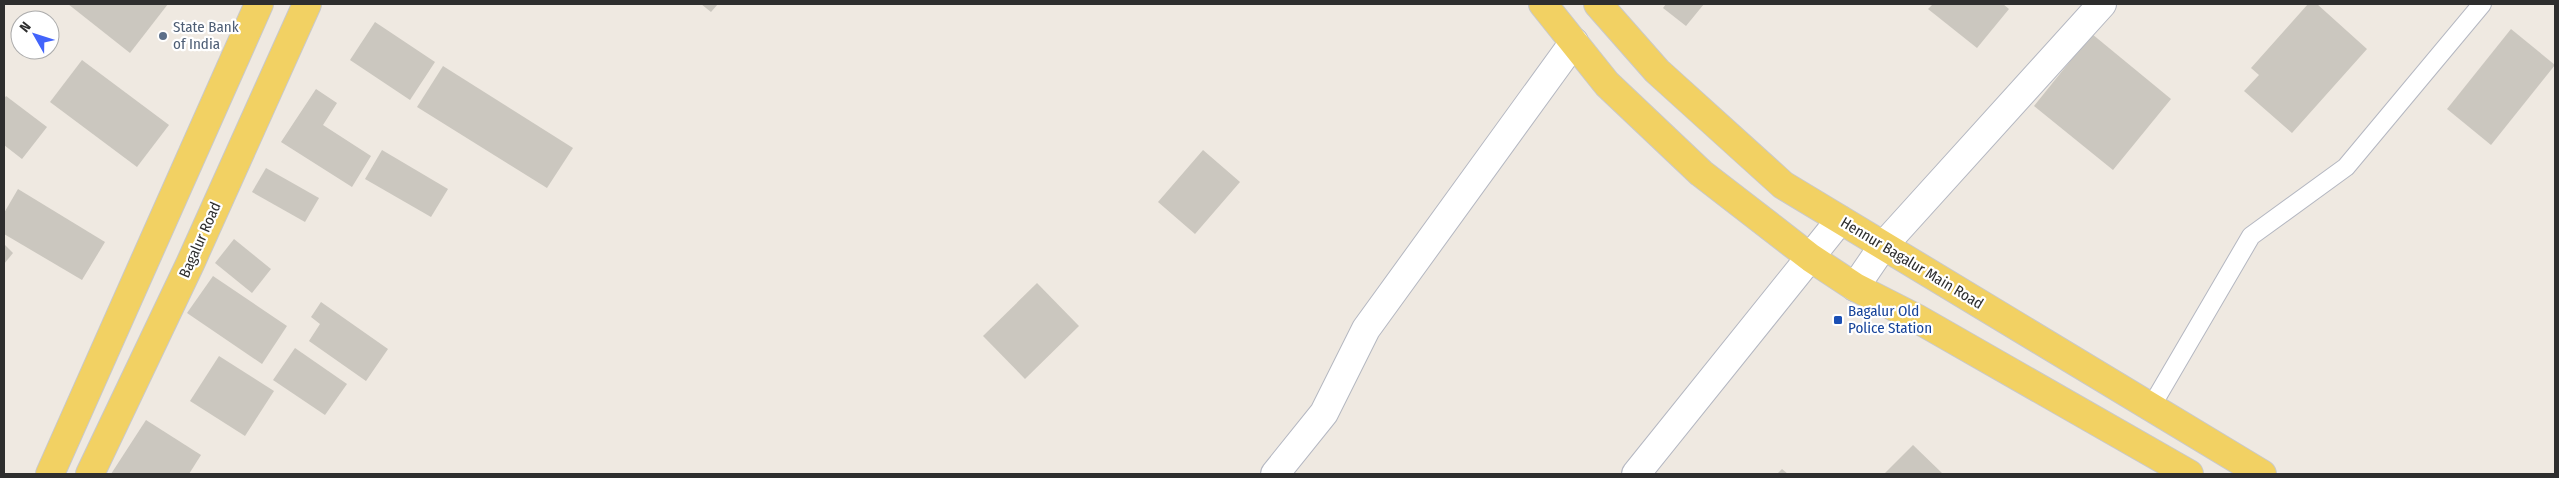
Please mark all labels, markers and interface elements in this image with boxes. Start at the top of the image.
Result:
north arrow [10,10,60,60]
place label: State Bank of India [173,18,239,53]
text: N [16,19,35,36]
marker: State Bank of India [157,30,169,42]
street label: Bagalur Road [175,199,225,281]
street label: Hennur Bagalur Main Road [1837,213,1987,313]
place label: Bagalur Old Police Station [1848,302,1932,337]
marker: Bagalur Old Police Station [1832,314,1844,326]

